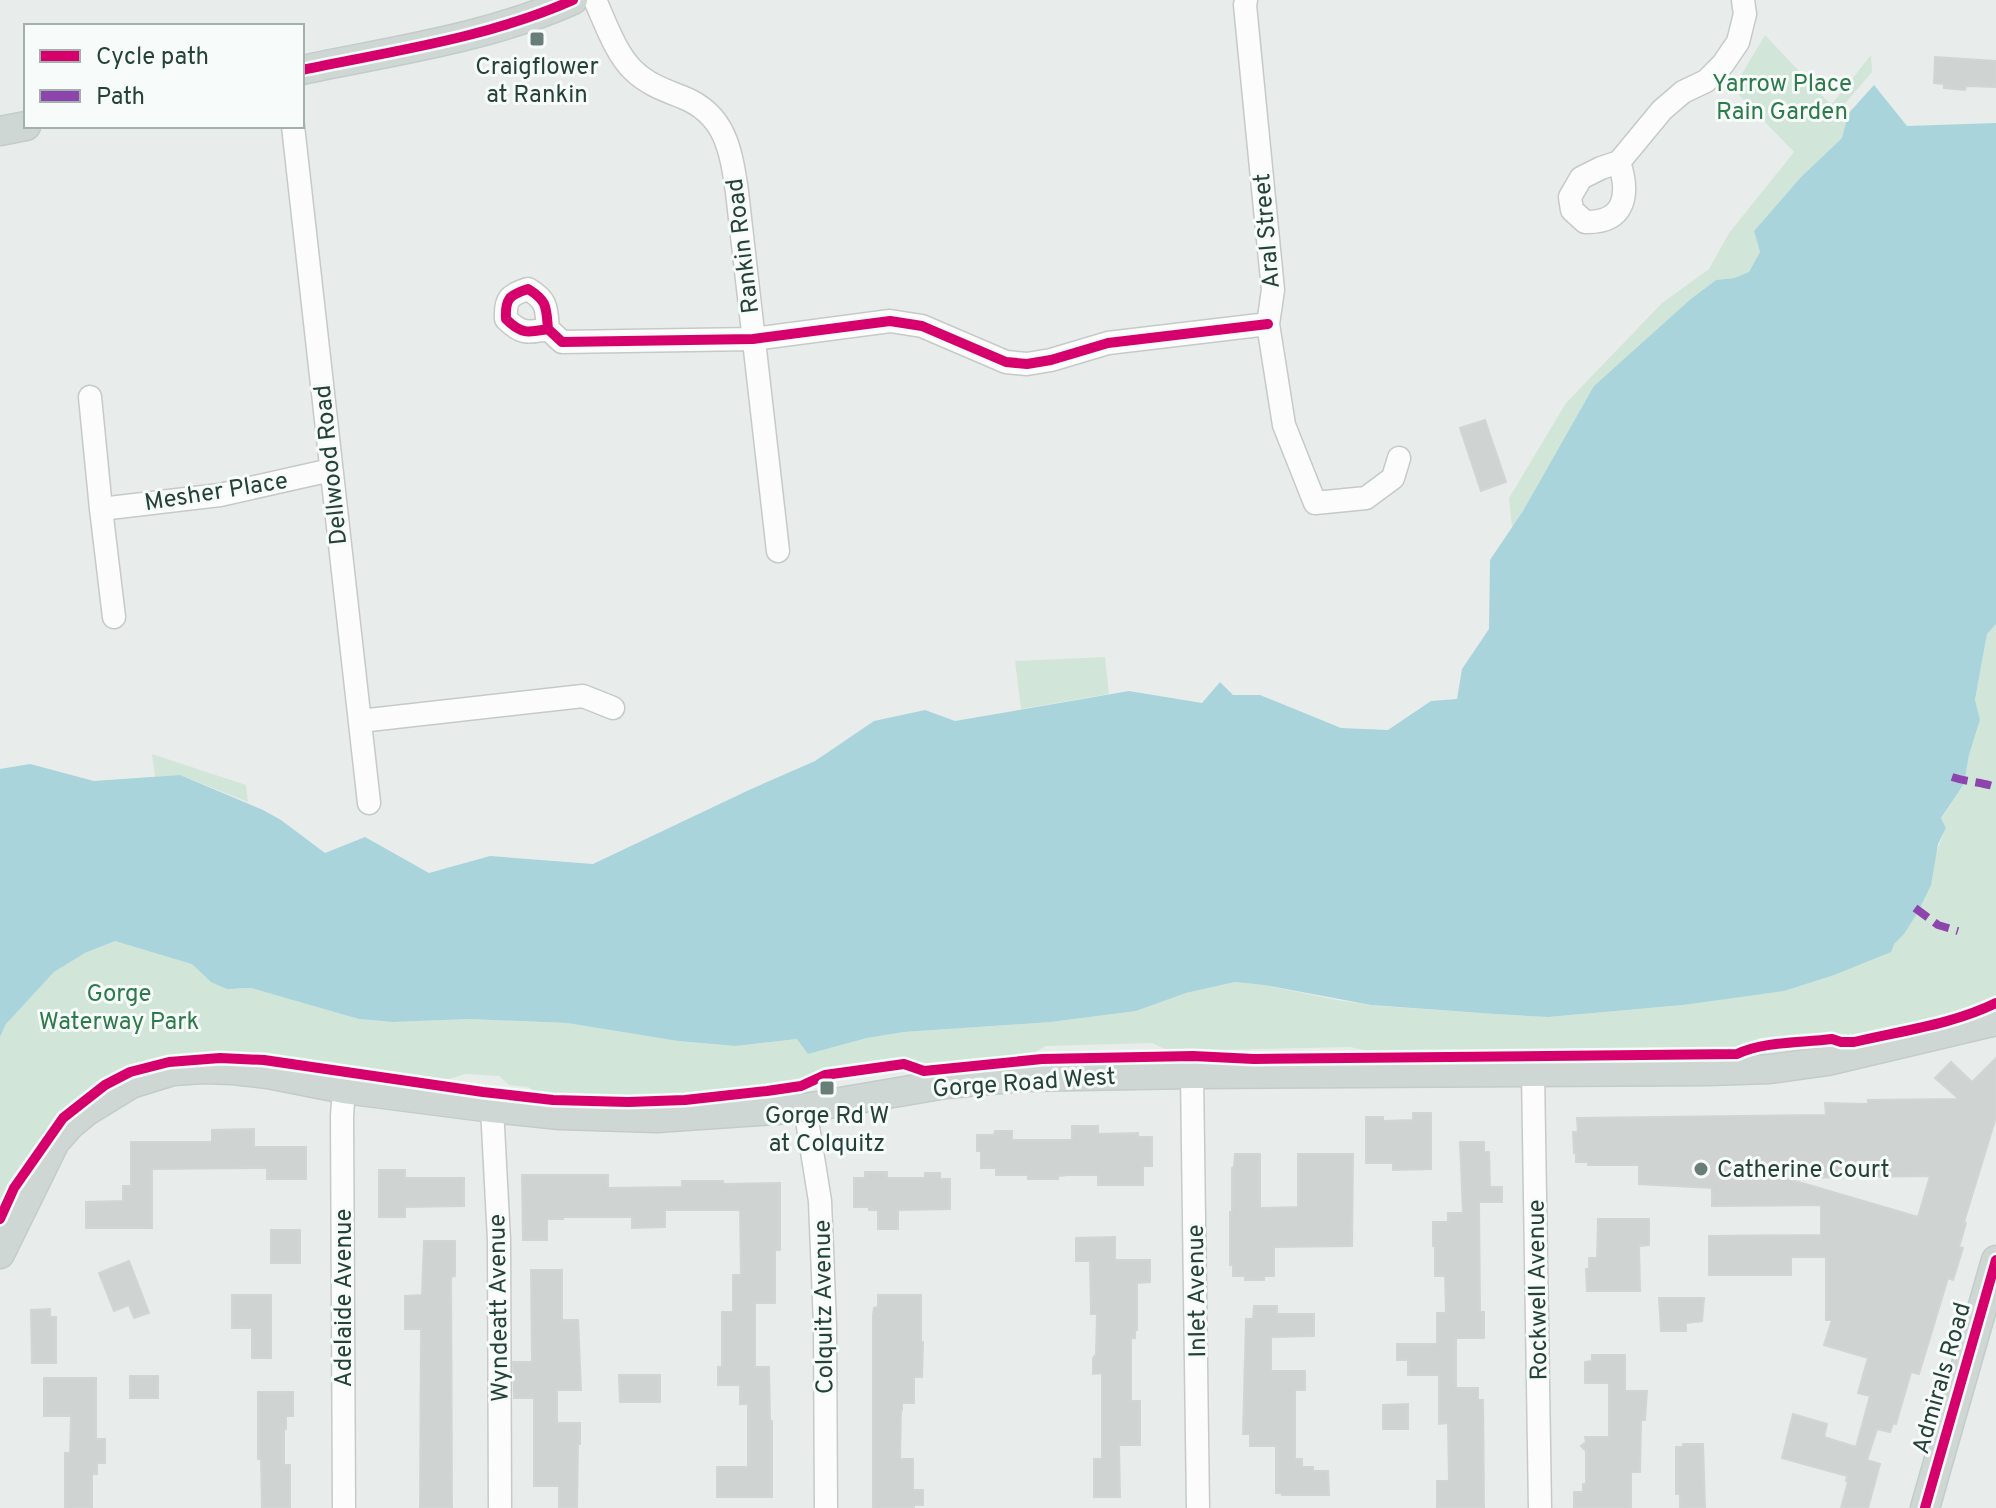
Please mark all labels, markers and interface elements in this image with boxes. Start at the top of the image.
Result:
legend [24,24,304,128]
marker: Craigflower at Rankin [528,30,546,48]
text: Cycle path [96,43,209,73]
place label: Craigflower at Rankin [475,53,599,111]
park label: Yarrow Place Rain Garden [1712,70,1852,128]
text: Path [96,83,145,113]
street label: Aral Street [1248,172,1288,290]
street label: Rankin Road [721,177,767,315]
street label: Dellwood Road [309,383,355,546]
street label: Mesher Place [142,467,290,519]
park label: Gorge Waterway Park [39,980,199,1038]
street label: Gorge Road West [931,1063,1117,1105]
marker: Gorge Rd W at Colquitz [818,1079,836,1097]
place label: Gorge Rd W at Colquitz [765,1102,889,1160]
place label: Catherine Court [1717,1156,1890,1186]
marker: Catherine Court [1692,1160,1710,1178]
street label: Rockwell Avenue [1522,1199,1556,1381]
street label: Adelaide Avenue [330,1209,360,1387]
street label: Wyndeatt Avenue [483,1214,517,1402]
street label: Colquitz Avenue [808,1220,842,1394]
street label: Inlet Avenue [1182,1224,1214,1358]
street label: Admirals Road [1907,1299,1979,1458]

